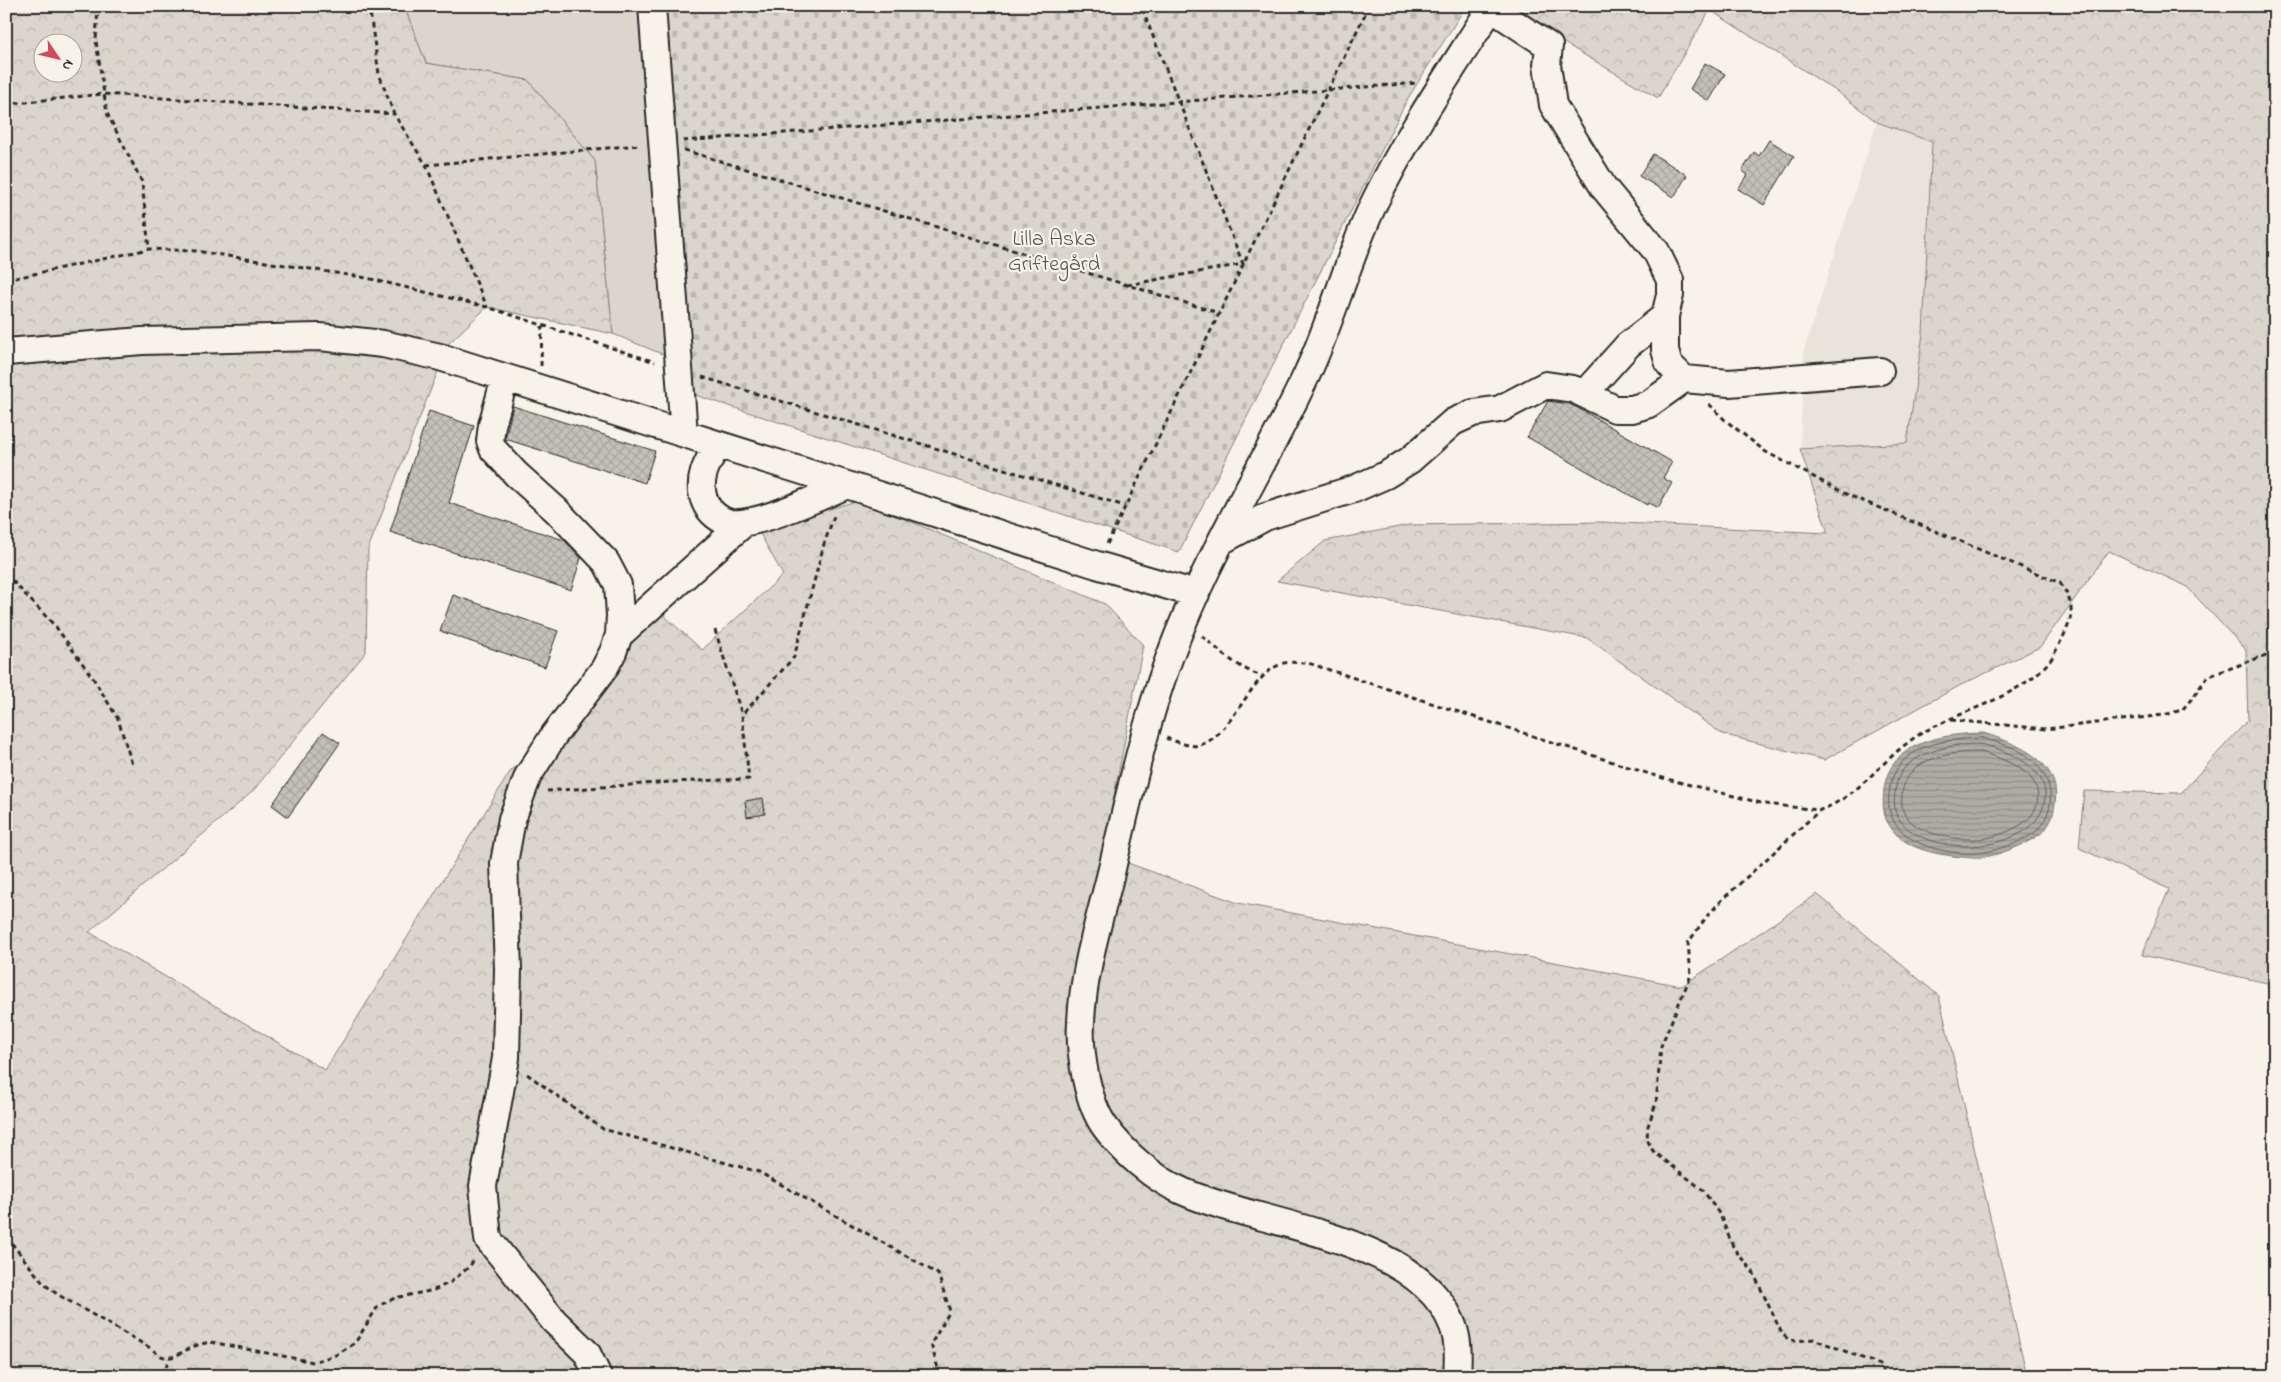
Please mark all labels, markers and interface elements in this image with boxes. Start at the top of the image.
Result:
north arrow [32,32,82,82]
text: N [56,55,79,74]
park label: Lilla Aska Griftegård [1008,224,1100,282]

